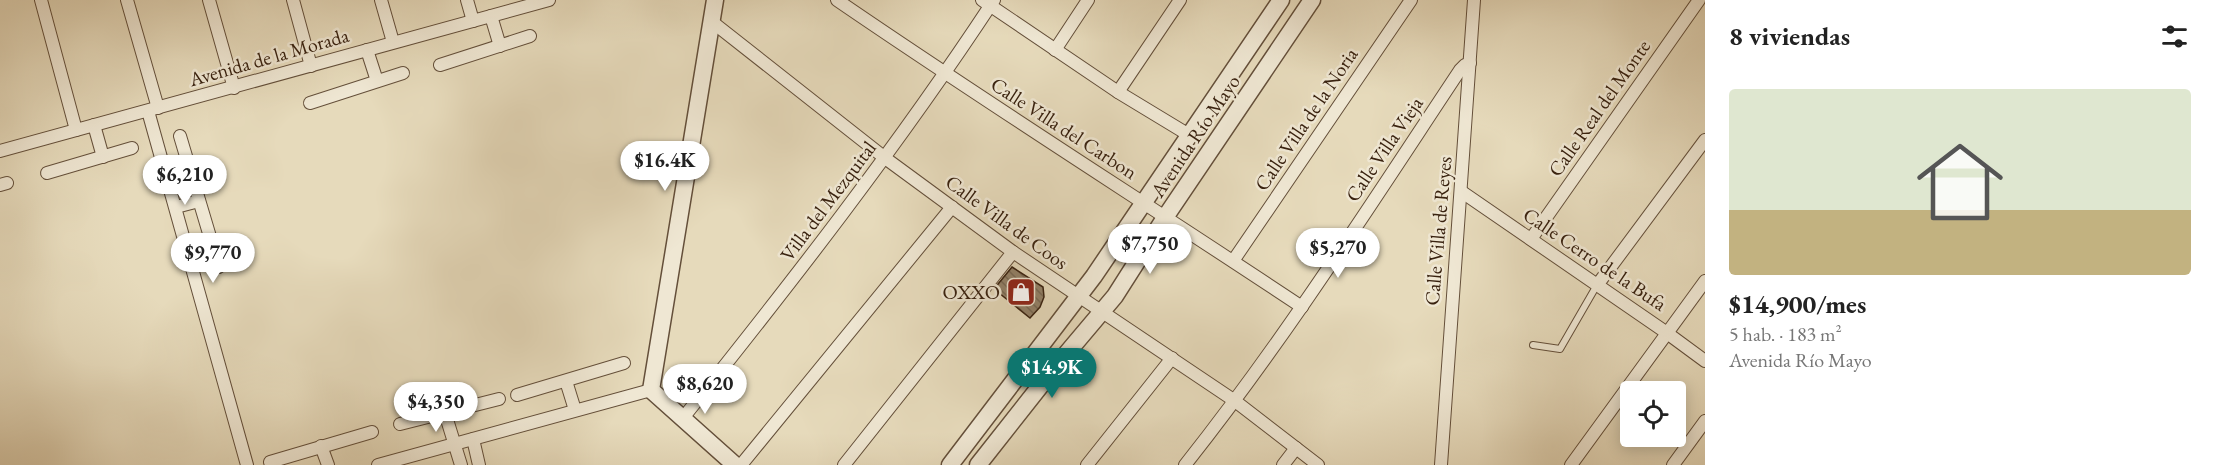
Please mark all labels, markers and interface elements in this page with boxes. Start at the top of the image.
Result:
text: 8 viviendas [1729,19,1850,53]
icon: filters [2158,20,2191,53]
street label: Avenida de la Morada [185,22,352,93]
street label: Calle Real del Monte [1542,34,1656,182]
street label: Calle Villa de la Noria [1248,42,1364,196]
street label: Avenida Río Mayo [1144,70,1246,203]
street label: Calle Villa del Carbon [986,71,1142,185]
street label: Calle Villa Vieja [1339,91,1429,207]
icon: home [1906,128,2014,236]
street label: Villa del Mezquital [774,135,882,266]
pin: $16.4K [616,141,714,192]
text: $16.4K [634,147,696,173]
pin: $6,210 [136,155,234,206]
street label: Calle Villa de Reyes [1419,155,1457,307]
text: $6,210 [157,161,213,187]
street label: Calle Villa de Coos [941,169,1073,275]
street label: Calle Cerro de la Bufa [1518,201,1672,317]
pin: $7,750 [1101,224,1199,275]
pin: $5,270 [1289,228,1387,279]
text: $7,750 [1122,230,1178,256]
pin: $9,770 [164,233,262,284]
text: $5,270 [1310,234,1366,260]
text: $9,770 [185,239,241,265]
shop icon: OXXO [1005,276,1037,308]
place label: OXXO [943,279,1000,305]
text: $14,900/mes [1729,287,1866,321]
text: 5 hab. · 183 m² [1729,321,1842,347]
text: Avenida Río Mayo [1729,347,1872,373]
pin: $14.9K [1003,348,1101,399]
text: $14.9K [1021,354,1083,380]
pin: $8,620 [656,364,754,415]
text: $8,620 [677,370,733,396]
map controls [1620,381,1686,447]
button: locate [1620,381,1686,447]
pin: $4,350 [387,382,485,433]
text: $4,350 [408,388,464,414]

